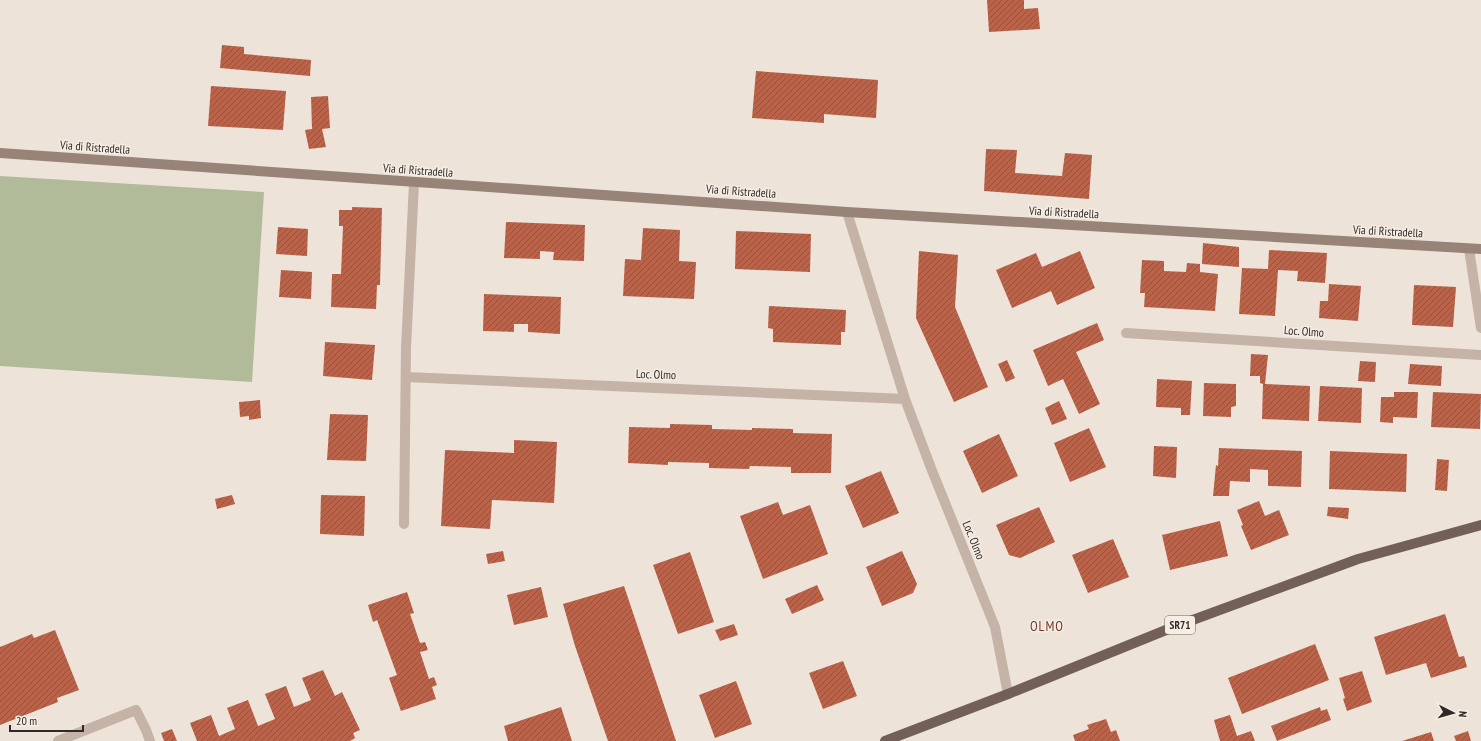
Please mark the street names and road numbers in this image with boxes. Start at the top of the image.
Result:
street label: Via di Ristradella [58,137,131,157]
street label: Via di Ristradella [381,160,454,180]
street label: Via di Ristradella [704,181,777,201]
street label: Via di Ristradella [1028,203,1100,221]
street label: Via di Ristradella [1352,222,1424,240]
street label: Loc. Olmo [1283,322,1325,340]
street label: Loc. Olmo [636,366,676,382]
street label: Loc. Olmo [960,519,988,561]
road number: SR71 [1165,616,1195,634]

